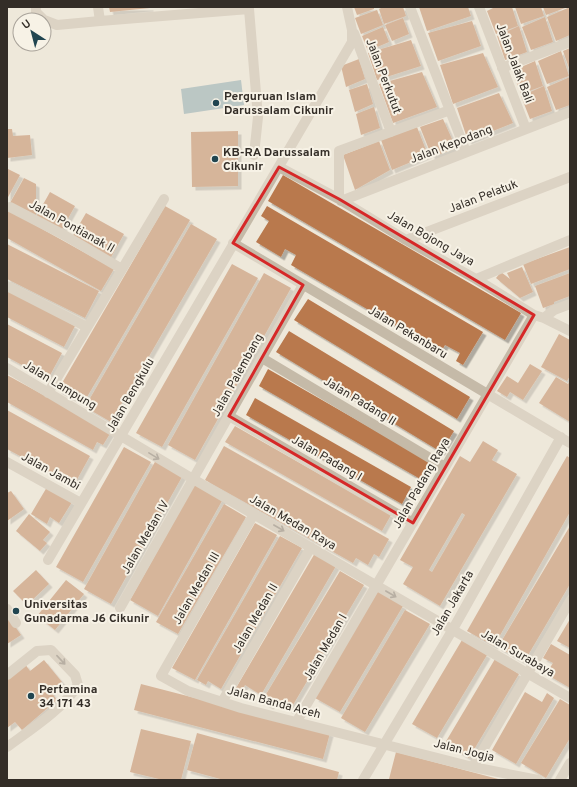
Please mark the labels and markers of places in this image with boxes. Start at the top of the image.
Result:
place label: Perguruan Islam Darussalam Cikunir [224,89,334,119]
marker: Perguruan Islam Darussalam Cikunir [211,98,221,108]
place label: KB-RA Darussalam Cikunir [223,145,330,175]
marker: KB-RA Darussalam Cikunir [210,154,220,164]
place label: Universitas Gunadarma J6 Cikunir [24,597,149,627]
marker: Universitas Gunadarma J6 Cikunir [11,606,21,616]
place label: Pertamina 34 171 43 [39,682,97,712]
marker: Pertamina 34 171 43 [26,691,36,701]

